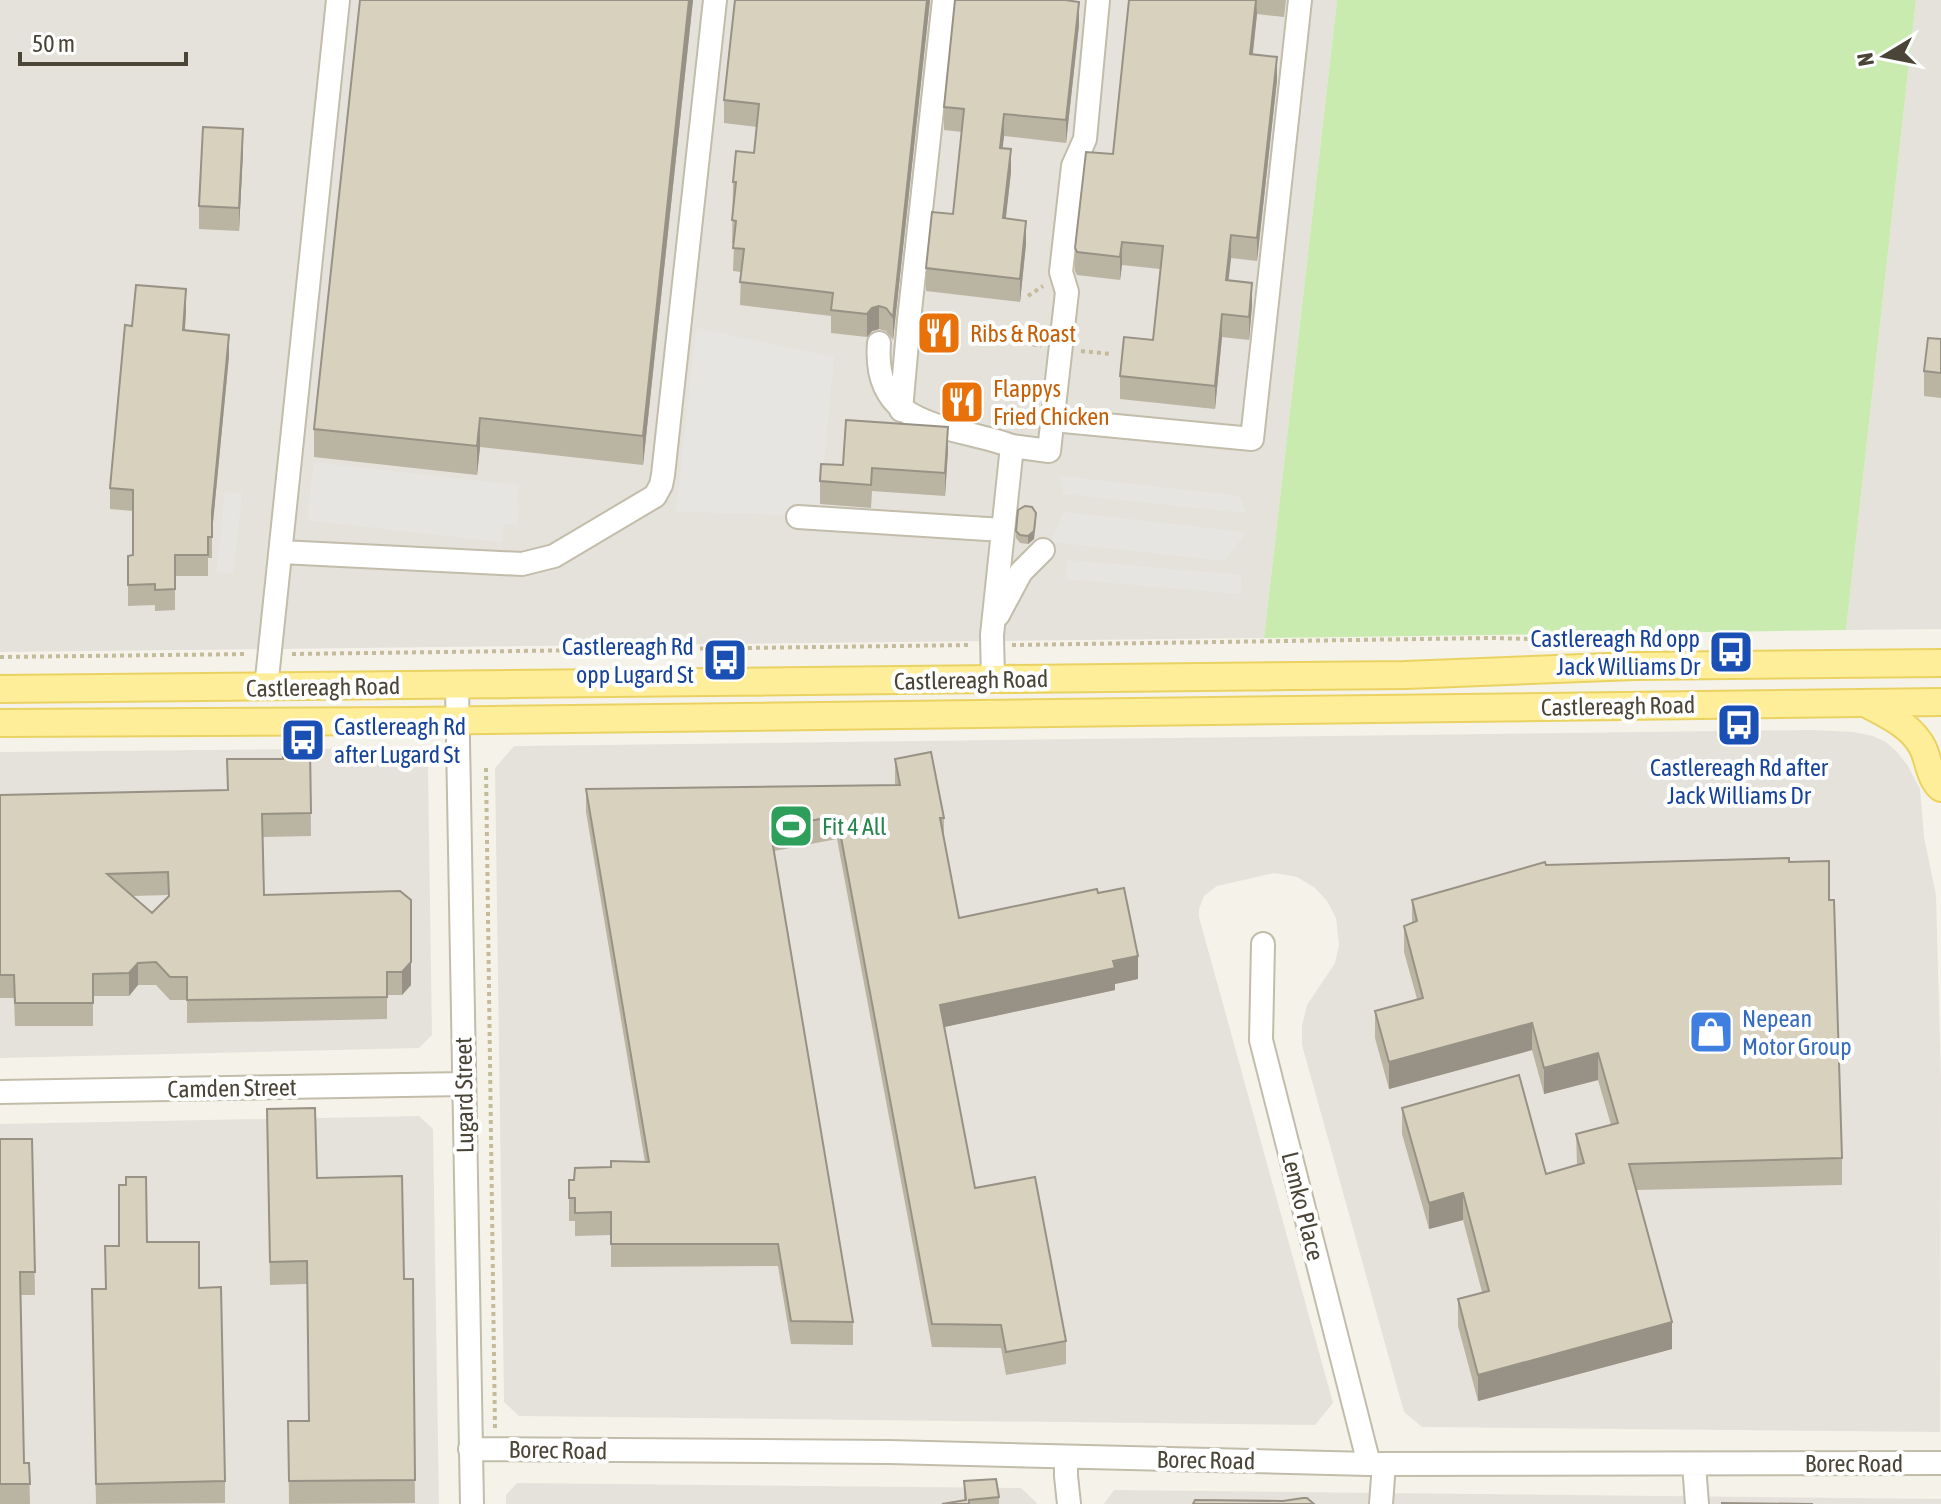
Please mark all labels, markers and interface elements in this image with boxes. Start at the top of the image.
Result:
scale bar [20,16,186,66]
north arrow [1845,16,1925,96]
text: 50 m [32,30,75,57]
text: N [1851,51,1879,68]
restaurant icon: Ribs & Roast [915,309,963,357]
place label: Ribs & Roast [970,320,1076,347]
place label: Flappys Fried Chicken [993,375,1110,430]
restaurant icon: Flappys Fried Chicken [938,378,986,426]
place label: Castlereagh Rd opp Jack Williams Dr [1531,625,1701,680]
bus stop icon: Castlereagh Rd opp Jack Williams Dr [1707,628,1755,676]
place label: Castlereagh Rd opp Lugard St [562,633,694,688]
bus stop icon: Castlereagh Rd opp Lugard St [701,636,749,684]
street label: Castlereagh Road [893,665,1049,695]
street label: Castlereagh Road [245,672,401,702]
street label: Castlereagh Road [1540,691,1696,721]
bus stop icon: Castlereagh Rd after Jack Williams Dr [1715,701,1763,749]
place label: Castlereagh Rd after Lugard St [334,713,466,768]
bus stop icon: Castlereagh Rd after Lugard St [279,716,327,764]
place label: Castlereagh Rd after Jack Williams Dr [1650,754,1829,809]
sports icon: Fit 4 All [767,802,815,850]
place label: Fit 4 All [822,813,887,840]
place label: Nepean Motor Group [1742,1005,1852,1060]
shop icon: Nepean Motor Group [1687,1008,1735,1056]
street label: Lugard Street [449,1037,479,1153]
street label: Camden Street [167,1073,297,1103]
street label: Lemko Place [1276,1149,1330,1263]
street label: Borec Road [509,1436,607,1464]
street label: Borec Road [1157,1446,1255,1474]
street label: Borec Road [1805,1450,1903,1477]

